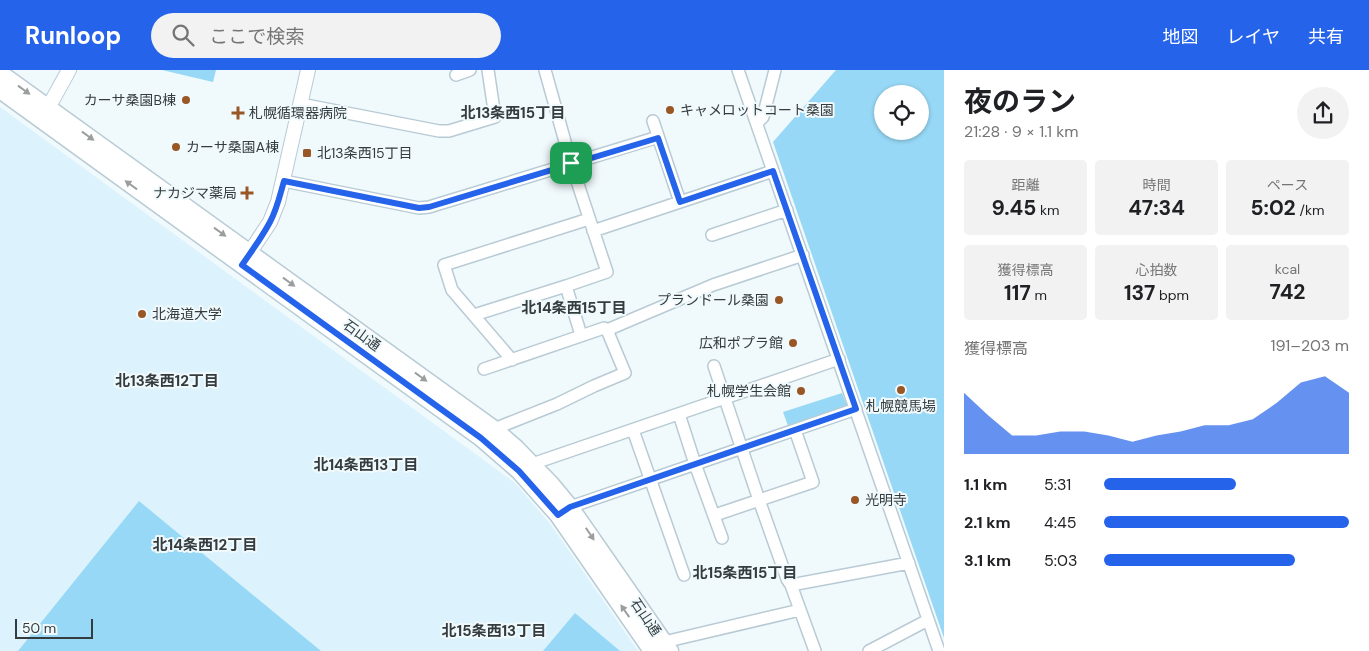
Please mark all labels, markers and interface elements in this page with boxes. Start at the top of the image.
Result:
search box [151,13,501,58]
text: Runloop [25,20,121,51]
icon: search [169,21,197,49]
text: ここで検索 [209,24,304,49]
text: 地図 [1163,25,1199,49]
text: レイヤ [1227,25,1280,49]
text: 共有 [1308,25,1344,49]
text: 夜のラン [964,83,1076,120]
one-way arrow [17,85,31,95]
map controls [874,85,929,140]
button: locate [874,85,929,140]
button: share [1297,87,1349,139]
place label: カーサ桑園B棟 [84,91,176,109]
marker: カーサ桑園B棟 [180,94,192,106]
place label: キャメロットコート桑園 [680,101,834,119]
district label: 北13条西15丁目 [461,103,565,123]
place label: 札幌循環器病院 [249,104,347,122]
marker: キャメロットコート桑園 [664,104,676,116]
marker: 札幌循環器病院 [231,106,245,120]
text: 21:28 · 9 × 1.1 km [964,121,1079,142]
one-way arrow [81,131,94,142]
place label: カーサ桑園A棟 [186,138,279,156]
marker: カーサ桑園A棟 [170,141,182,153]
pin [550,142,592,184]
place label: 北13条西15丁目 [317,144,413,162]
marker: 北13条西15丁目 [301,147,313,159]
icon: arrive [557,149,585,177]
text: 距離 [1012,176,1040,194]
text: 時間 [1143,176,1171,194]
text: ペース [1267,176,1308,194]
one-way arrow [124,180,138,190]
place label: ナカジマ薬局 [153,184,237,202]
marker: ナカジマ薬局 [241,187,253,199]
text: 9.45 [992,194,1036,222]
text: 47:34 [1128,194,1185,222]
text: 5:02 [1251,194,1296,222]
text: km [1036,201,1059,219]
text: /km [1296,201,1324,219]
one-way arrow [213,227,226,237]
text: kcal [1275,260,1300,278]
text: 獲得標高 [998,261,1054,279]
text: 心拍数 [1136,261,1178,279]
one-way arrow [282,277,296,287]
text: 742 [1270,278,1305,306]
text: 117 [1004,279,1031,307]
text: 137 [1124,279,1155,307]
text: m [1031,286,1047,304]
text: bpm [1155,286,1189,304]
place label: プランドール桑園 [657,291,769,309]
marker: プランドール桑園 [773,294,785,306]
district label: 北14条西15丁目 [521,298,627,318]
place label: 北海道大学 [152,305,222,323]
marker: 北海道大学 [136,308,148,320]
street label: 石山通 [340,315,384,355]
place label: 広和ポプラ館 [699,334,783,352]
text: 191–203 m [1271,335,1349,356]
marker: 広和ポプラ館 [787,337,799,349]
text: 獲得標高 [964,338,1028,359]
district label: 北13条西12丁目 [115,371,219,391]
one-way arrow [414,372,428,382]
place label: 札幌学生会館 [707,382,791,400]
marker: 札幌競馬場 [895,384,907,396]
marker: 札幌学生会館 [795,385,807,397]
place label: 札幌競馬場 [866,397,936,415]
district label: 北14条西13丁目 [314,455,418,475]
text: 1.1 km [964,474,1007,495]
text: 5:31 [1044,474,1071,495]
place label: 光明寺 [865,491,907,509]
marker: 光明寺 [849,494,861,506]
text: 2.1 km [964,512,1011,533]
text: 4:45 [1044,512,1076,533]
one-way arrow [585,528,595,541]
district label: 北14条西12丁目 [153,535,257,555]
text: 3.1 km [964,550,1011,571]
text: 5:03 [1044,550,1077,571]
district label: 北15条西15丁目 [693,563,797,583]
street label: 石山通 [627,595,665,639]
one-way arrow [620,604,630,618]
scale bar [15,616,92,639]
text: 50 m [22,619,56,637]
district label: 北15条西13丁目 [442,621,546,641]

